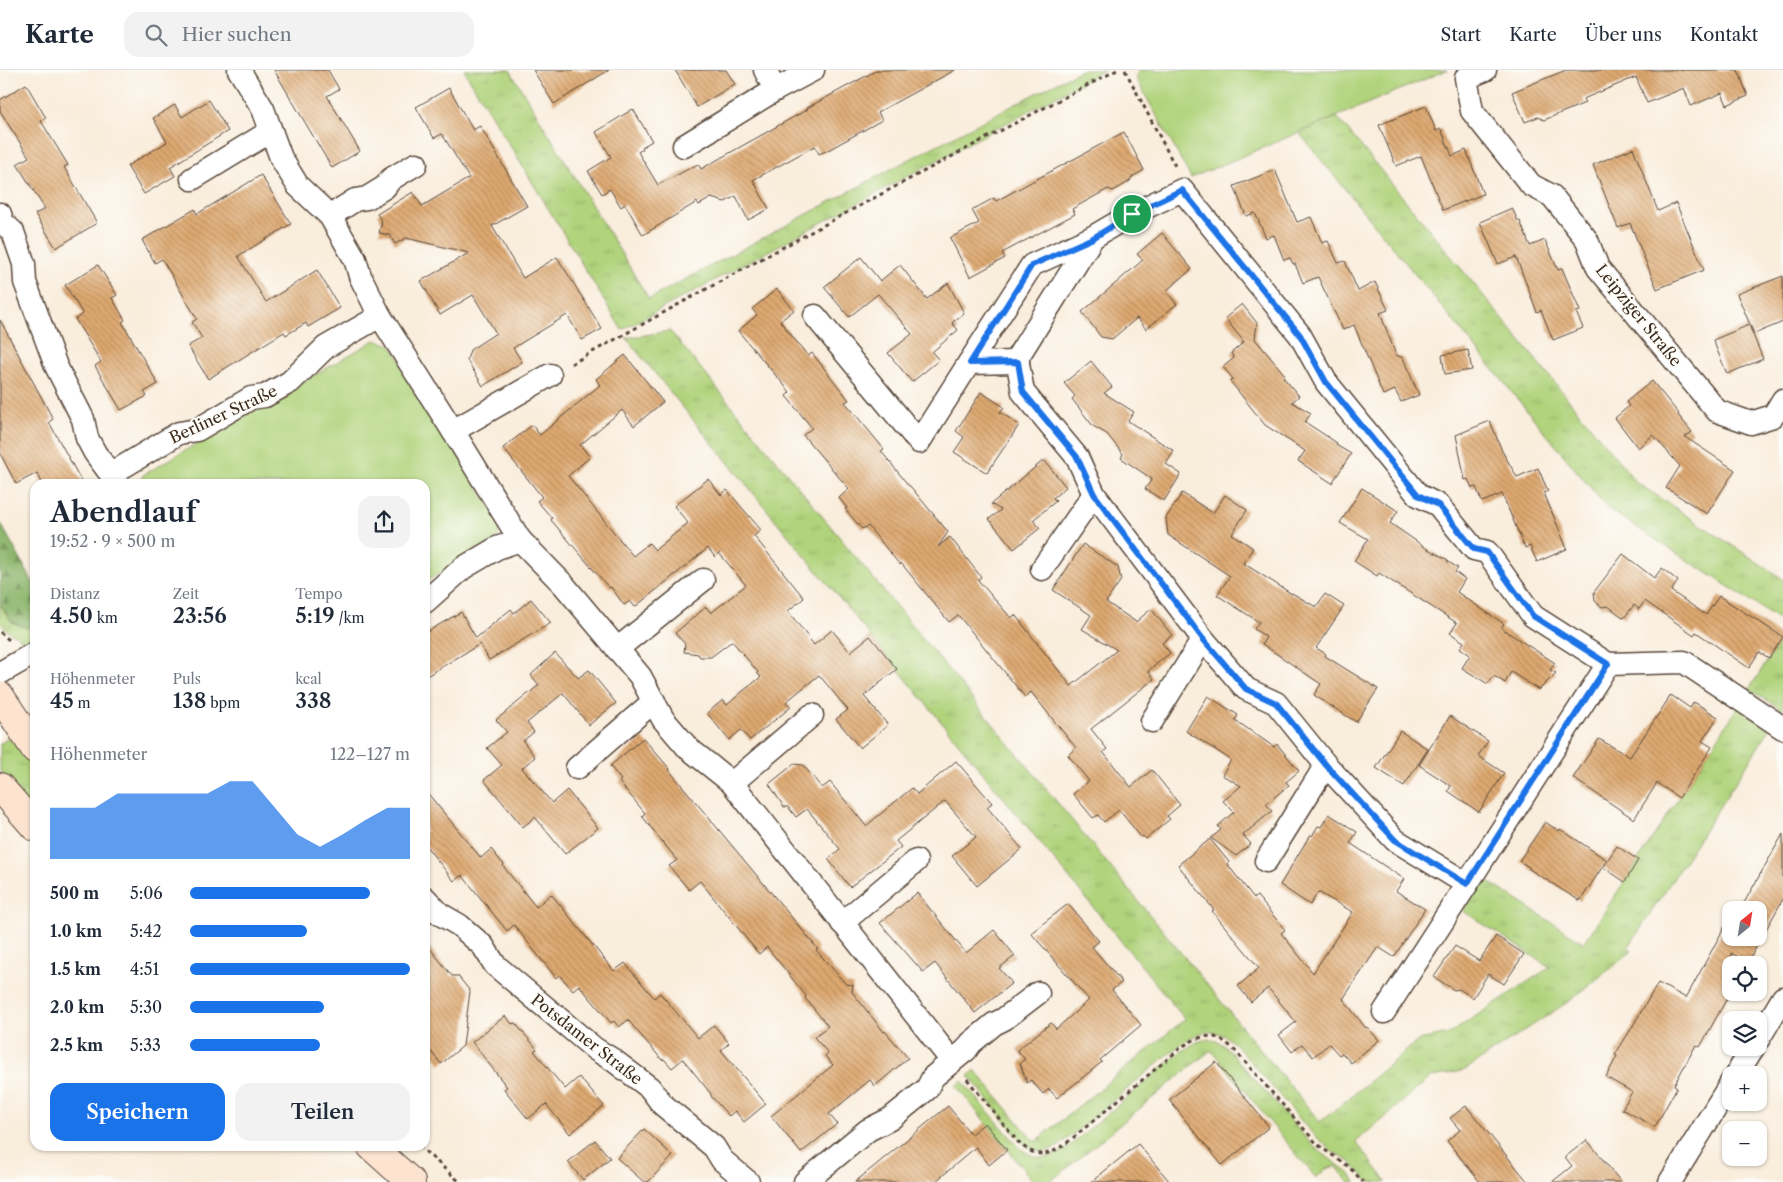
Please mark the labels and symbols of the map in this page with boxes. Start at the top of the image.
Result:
pin [1111,193,1153,235]
street label: Leipziger Straße [1592,260,1686,370]
street label: Berliner Straße [166,380,280,448]
north arrow [1722,901,1768,946]
street label: Potsdamer Straße [527,989,647,1089]

